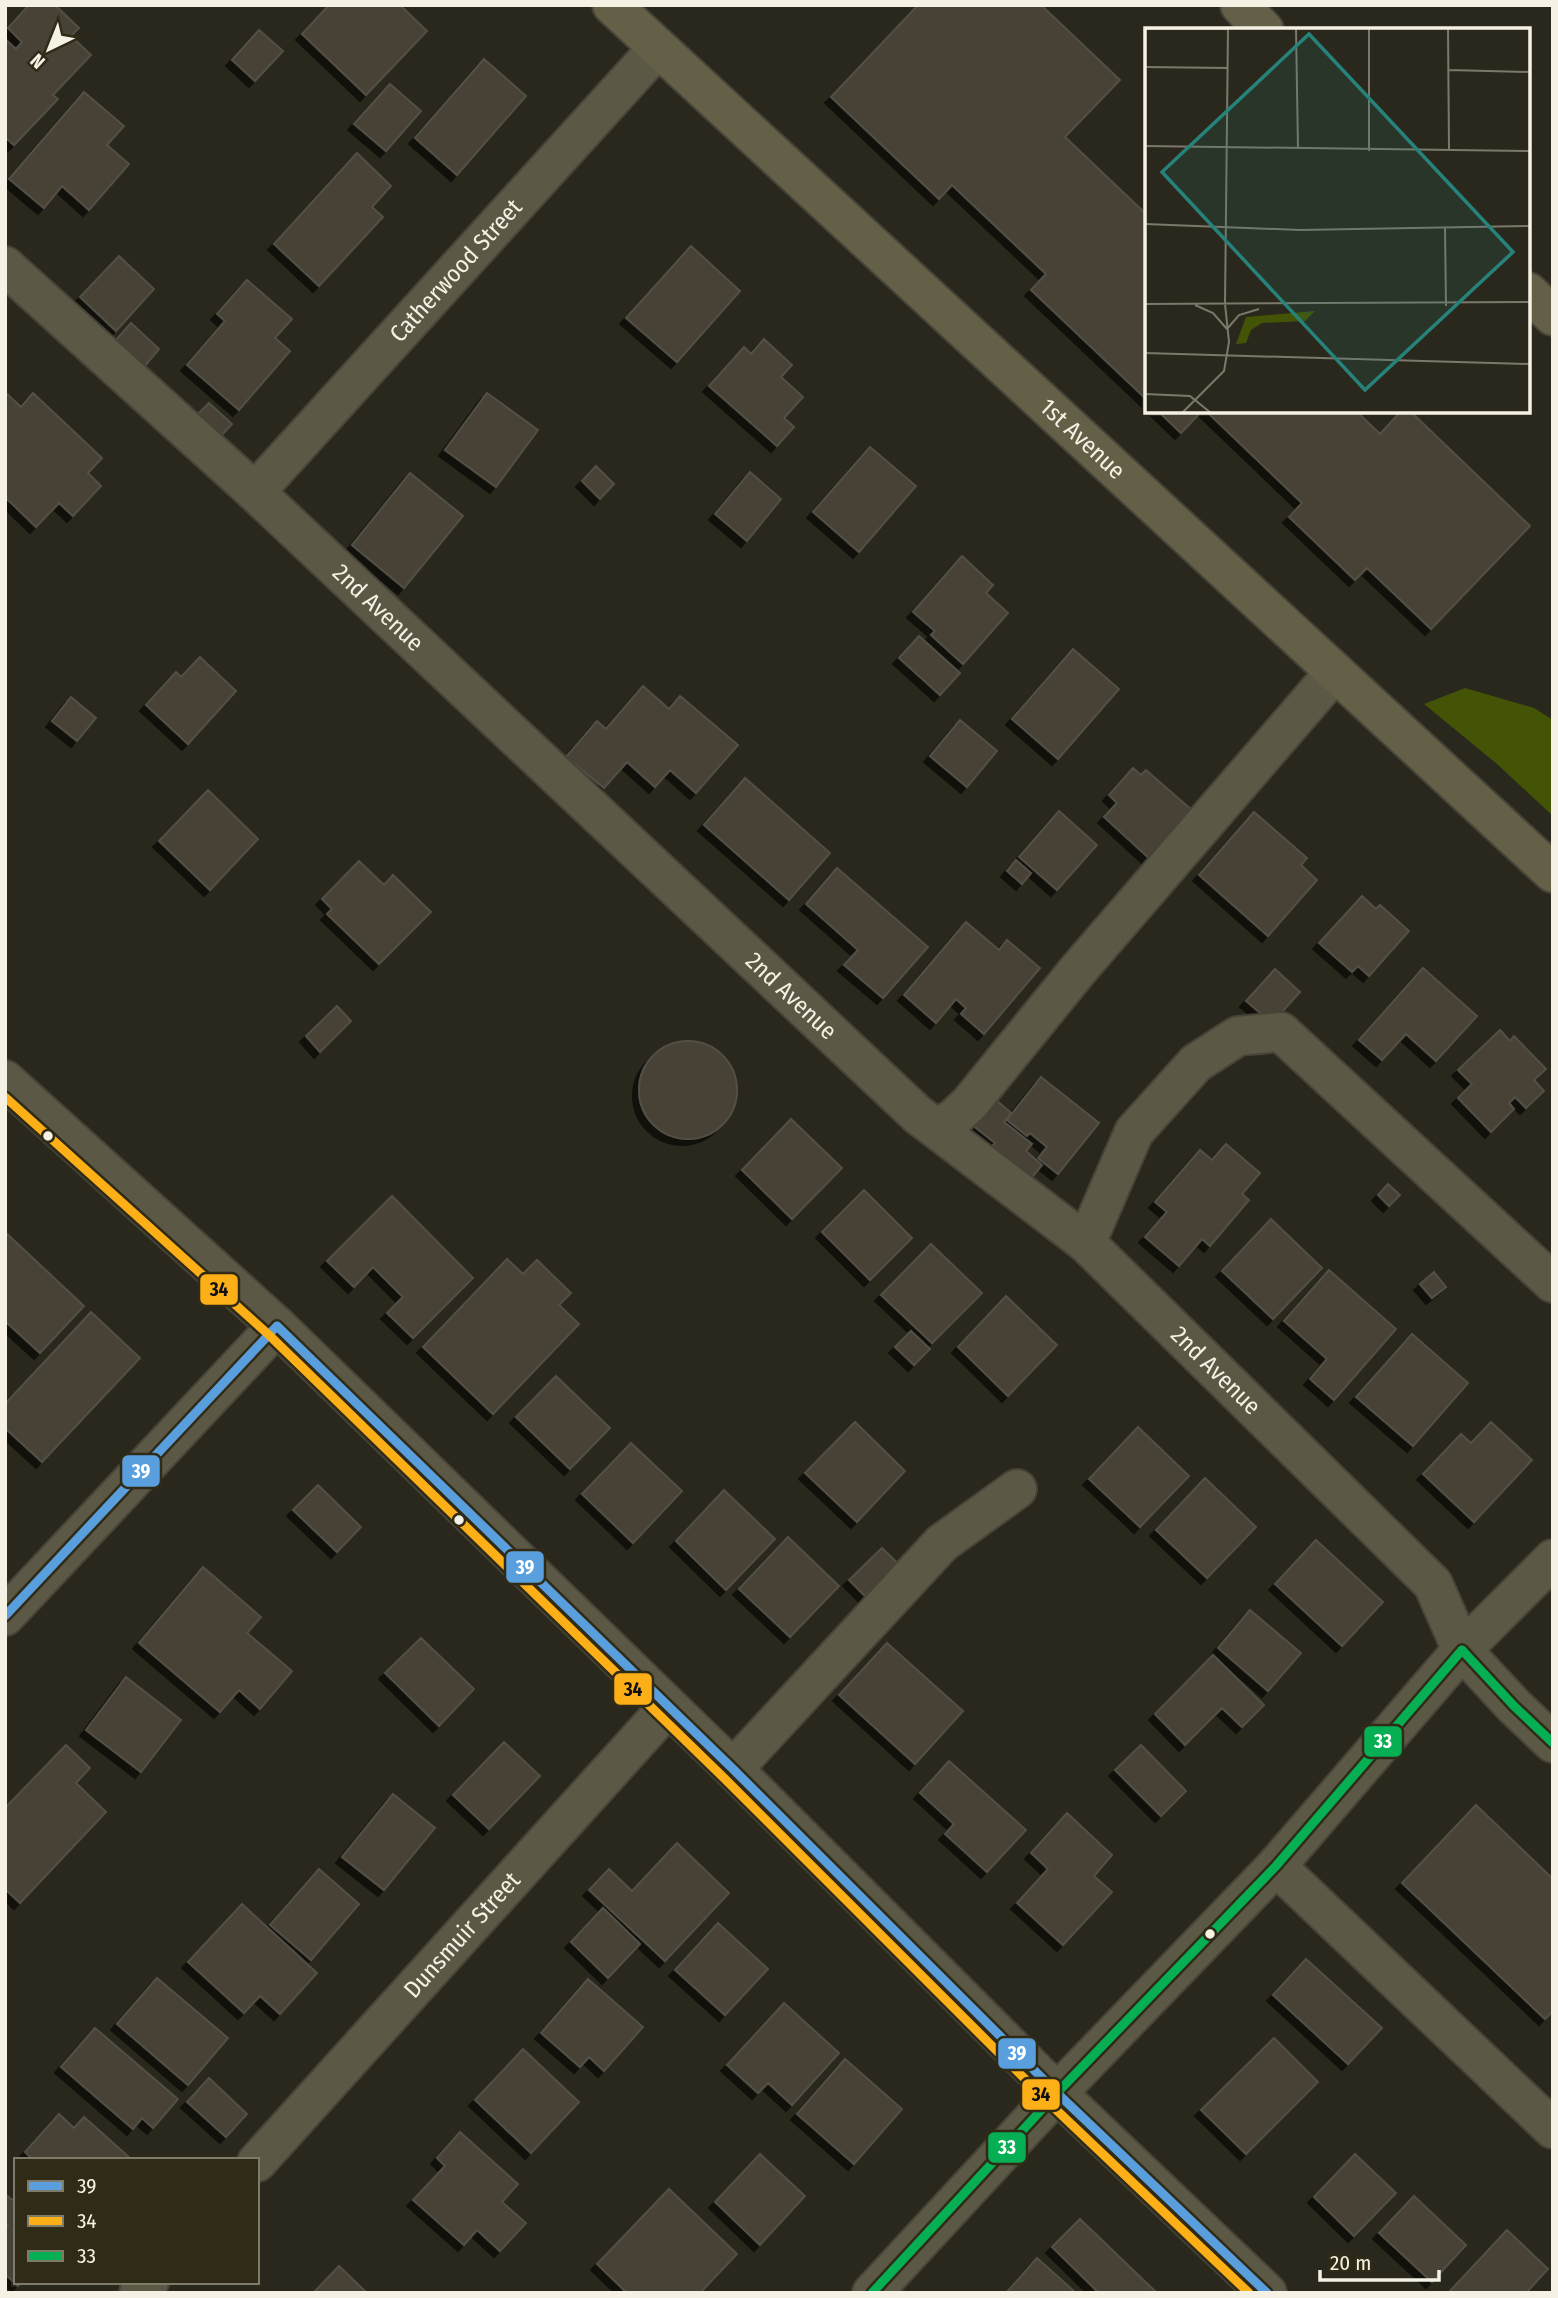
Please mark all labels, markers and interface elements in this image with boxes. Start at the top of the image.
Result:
north arrow [14,14,84,84]
inset map [1145,28,1530,413]
text: N [26,49,50,73]
street label: Catherwood Street [384,193,528,348]
street label: 1st Avenue [1034,393,1131,485]
street label: 2nd Avenue [327,559,429,657]
street label: 2nd Avenue [740,947,842,1045]
unlabelled marker [41,1129,55,1143]
line badge: 34 [199,1273,239,1306]
text: 34 [209,1278,229,1301]
street label: 2nd Avenue [1165,1321,1266,1420]
line badge: 39 [121,1454,161,1488]
text: 39 [131,1460,150,1483]
unlabelled marker [452,1513,466,1527]
line badge: 39 [505,1550,545,1584]
text: 39 [515,1556,534,1579]
line badge: 34 [613,1672,653,1706]
text: 34 [623,1678,643,1701]
line badge: 33 [1363,1725,1403,1758]
text: 33 [1373,1730,1392,1753]
street label: Dunsmuir Street [398,1866,526,2004]
unlabelled marker [1203,1927,1217,1941]
line badge: 39 [997,2037,1037,2070]
text: 39 [1007,2042,1026,2065]
line badge: 34 [1021,2078,1061,2111]
text: 34 [1031,2083,1051,2106]
line badge: 33 [987,2131,1027,2164]
text: 33 [997,2136,1016,2159]
legend [14,2158,259,2284]
text: 39 [77,2173,96,2199]
text: 34 [77,2208,97,2234]
scale bar [1320,2238,1439,2282]
text: 33 [77,2243,96,2269]
text: 20 m [1330,2250,1371,2276]

